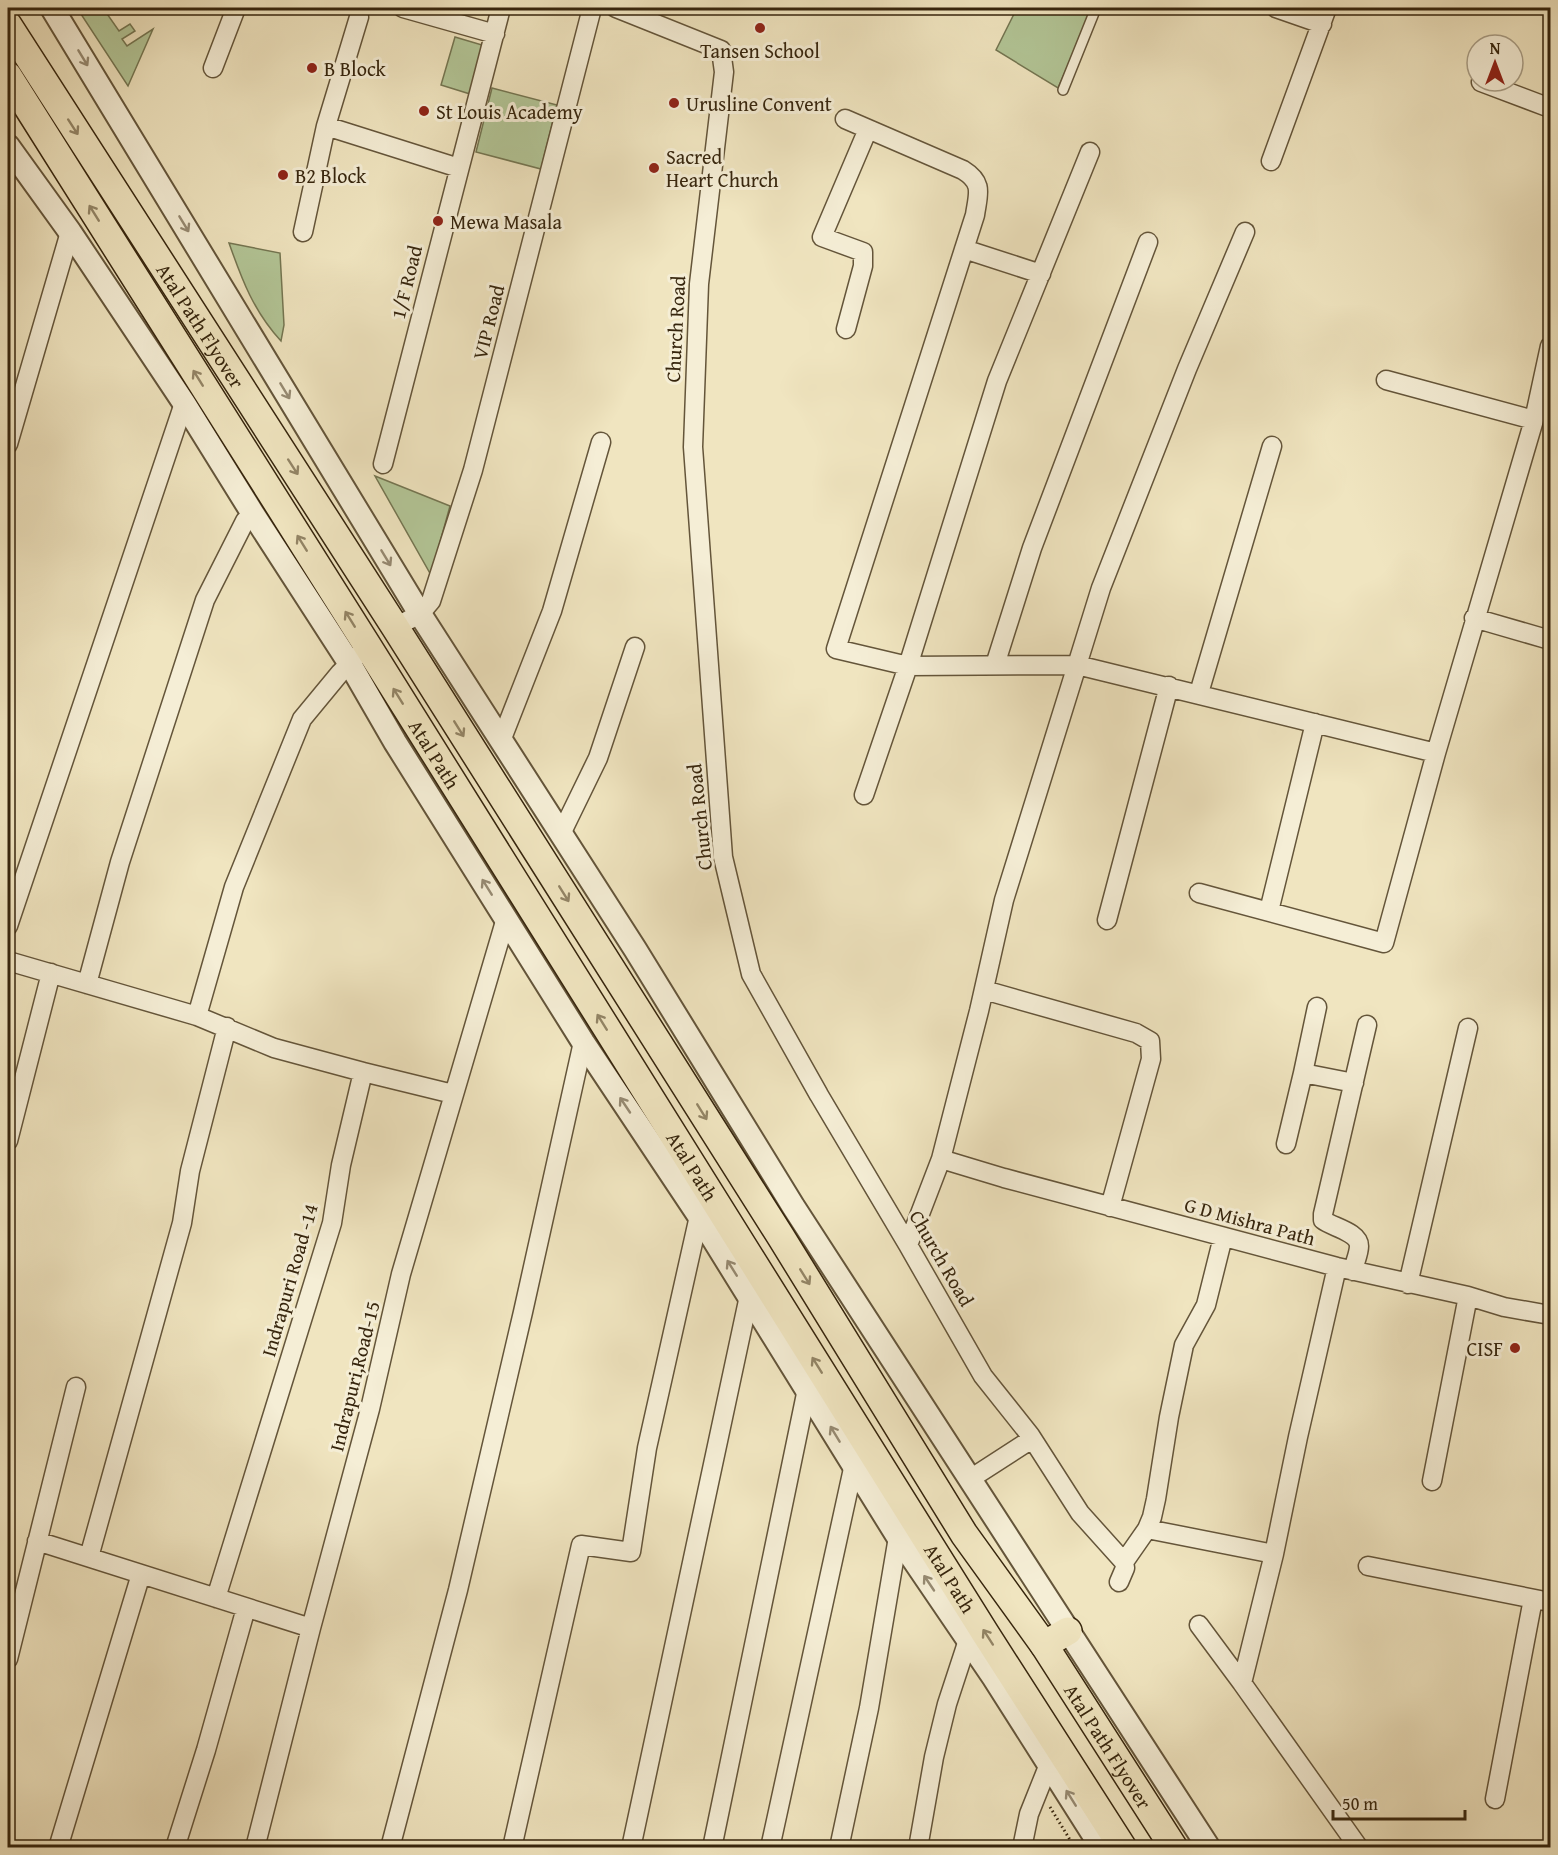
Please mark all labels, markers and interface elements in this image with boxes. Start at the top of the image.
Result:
marker: Tansen School [753,21,767,35]
north arrow [1465,33,1525,93]
place label: Tansen School [700,36,820,65]
text: N [1490,36,1501,60]
one-way arrow [77,49,89,66]
place label: B Block [324,54,386,83]
marker: B Block [305,61,319,75]
place label: Urusline Convent [686,89,832,118]
marker: Urusline Convent [667,96,681,110]
place label: St Louis Academy [436,97,583,126]
marker: St Louis Academy [417,104,431,118]
one-way arrow [68,118,80,135]
place label: Sacred Heart Church [666,142,778,194]
place label: B2 Block [295,161,367,190]
marker: Sacred Heart Church [647,161,661,175]
marker: B2 Block [276,168,290,182]
one-way arrow [88,205,100,222]
place label: Mewa Masala [450,207,562,236]
marker: Mewa Masala [431,214,445,228]
one-way arrow [178,215,190,232]
street label: 1/F Road [383,242,429,322]
street label: Atal Path Flyover [150,257,252,393]
street label: Church Road [658,275,692,383]
street label: VIP Road [465,281,511,363]
one-way arrow [192,370,204,387]
one-way arrow [279,382,291,399]
one-way arrow [286,459,299,476]
one-way arrow [296,535,308,552]
one-way arrow [380,549,392,566]
one-way arrow [344,611,356,628]
one-way arrow [392,688,404,705]
street label: Atal Path [402,713,468,794]
one-way arrow [453,721,466,738]
street label: Church Road [679,762,719,872]
one-way arrow [480,879,493,896]
one-way arrow [558,885,570,902]
one-way arrow [595,1014,607,1031]
one-way arrow [619,1097,631,1114]
one-way arrow [696,1103,708,1120]
street label: Atal Path [660,1125,725,1206]
street label: G D Mishra Path [1181,1190,1319,1252]
street label: Indrapuri Road -14 [253,1200,325,1360]
street label: Church Road [903,1204,981,1312]
one-way arrow [725,1260,737,1277]
one-way arrow [800,1268,812,1285]
street label: Indrapuri,Road-15 [321,1298,387,1454]
place label: CISF [1466,1334,1503,1363]
marker: CISF [1508,1341,1522,1355]
one-way arrow [811,1357,823,1374]
one-way arrow [829,1426,841,1443]
street label: Atal Path [918,1537,983,1618]
one-way arrow [923,1575,935,1591]
one-way arrow [981,1628,994,1645]
street label: Atal Path Flyover [1058,1678,1160,1814]
scale bar [1333,1783,1465,1821]
one-way arrow [1065,1790,1077,1807]
text: 50 m [1342,1790,1378,1817]

